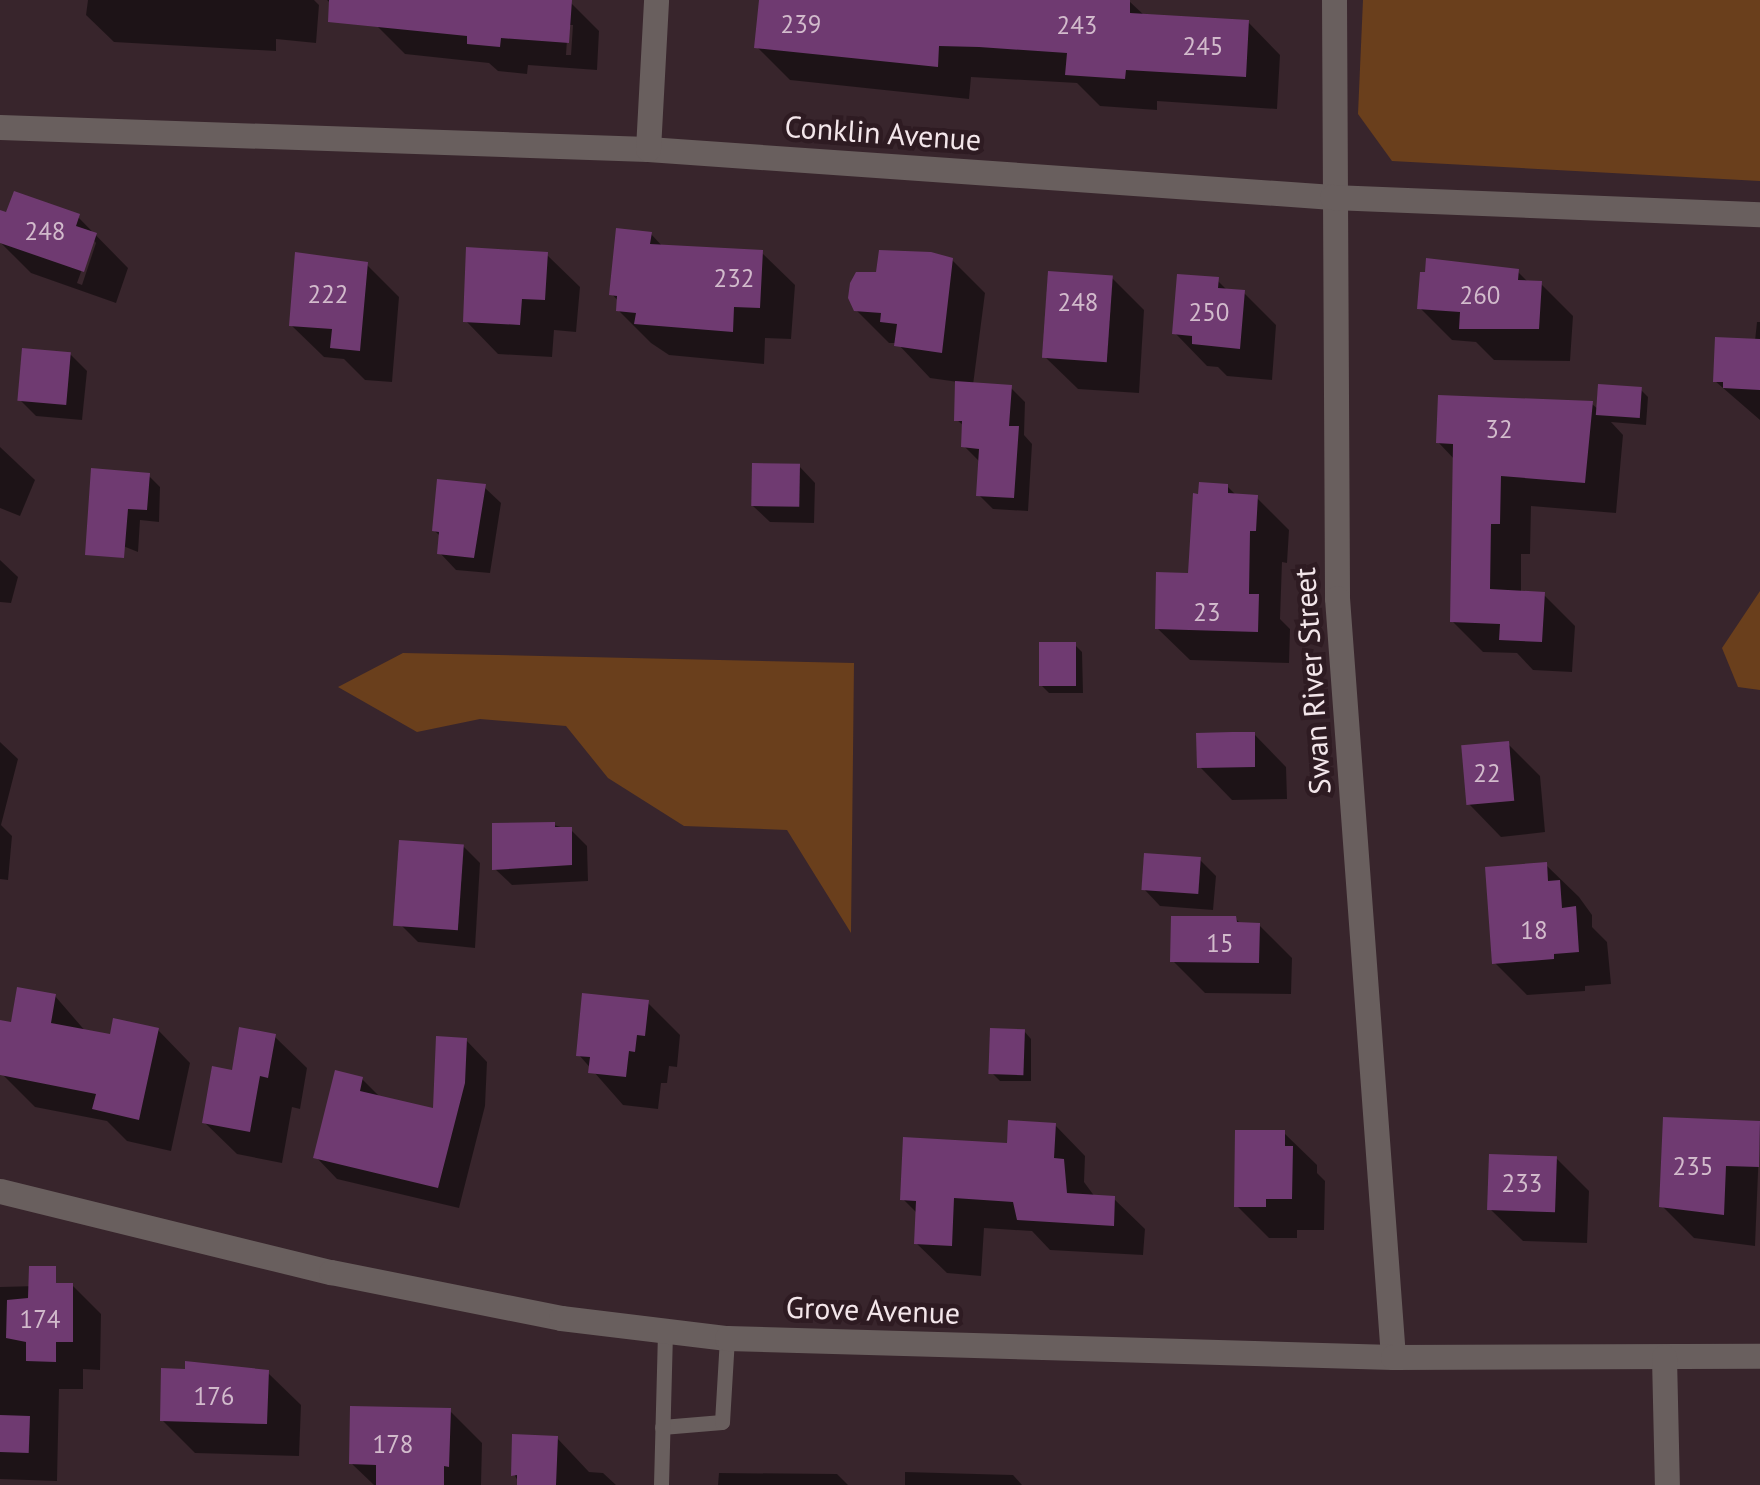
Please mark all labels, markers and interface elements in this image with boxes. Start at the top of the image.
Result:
house number: 239 [781,9,821,39]
house number: 243 [1057,10,1097,40]
house number: 245 [1183,31,1223,61]
street label: Conklin Avenue [783,108,983,158]
house number: 248 [25,216,65,246]
house number: 232 [714,263,754,293]
house number: 222 [308,279,348,309]
house number: 260 [1460,280,1500,310]
house number: 248 [1058,287,1098,317]
house number: 250 [1189,297,1229,327]
house number: 32 [1485,414,1513,444]
street label: Swan River Street [1286,566,1338,796]
house number: 23 [1193,597,1221,627]
house number: 22 [1473,758,1501,788]
house number: 18 [1520,915,1548,945]
house number: 15 [1206,928,1234,958]
house number: 235 [1673,1151,1713,1181]
house number: 233 [1502,1168,1542,1198]
street label: Grove Avenue [785,1289,961,1331]
house number: 174 [20,1304,60,1334]
house number: 176 [194,1381,234,1411]
house number: 178 [373,1429,413,1459]

